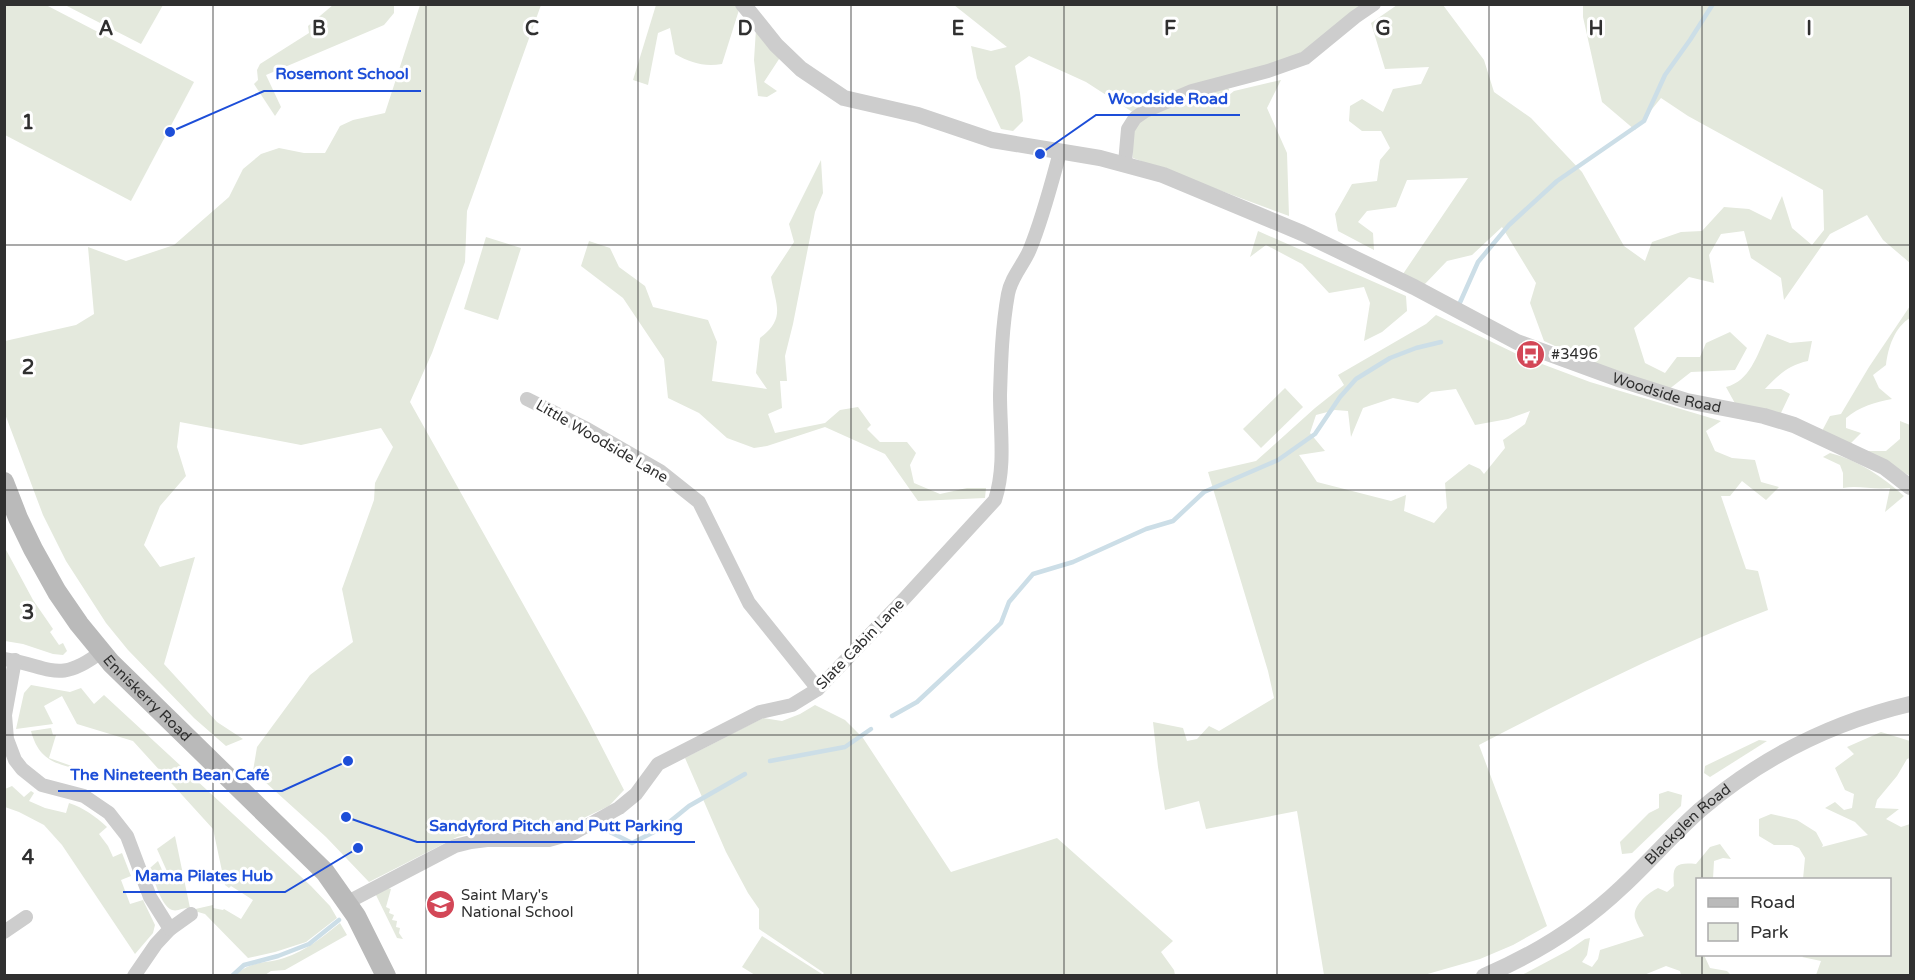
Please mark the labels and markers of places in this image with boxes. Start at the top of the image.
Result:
callout: Rosemont School [264,57,421,91]
callout: Woodside Road [1096,81,1240,115]
bus stop icon: #3496 [1514,338,1546,370]
place label: #3496 [1551,345,1598,363]
callout: The Nineteenth Bean Café [58,757,282,791]
callout: Sandyford Pitch and Putt Parking [417,808,695,842]
callout: Mama Pilates Hub [123,858,285,892]
place label: Saint Mary's National School [461,886,573,921]
school or university icon: Saint Mary's National School [424,888,456,920]

